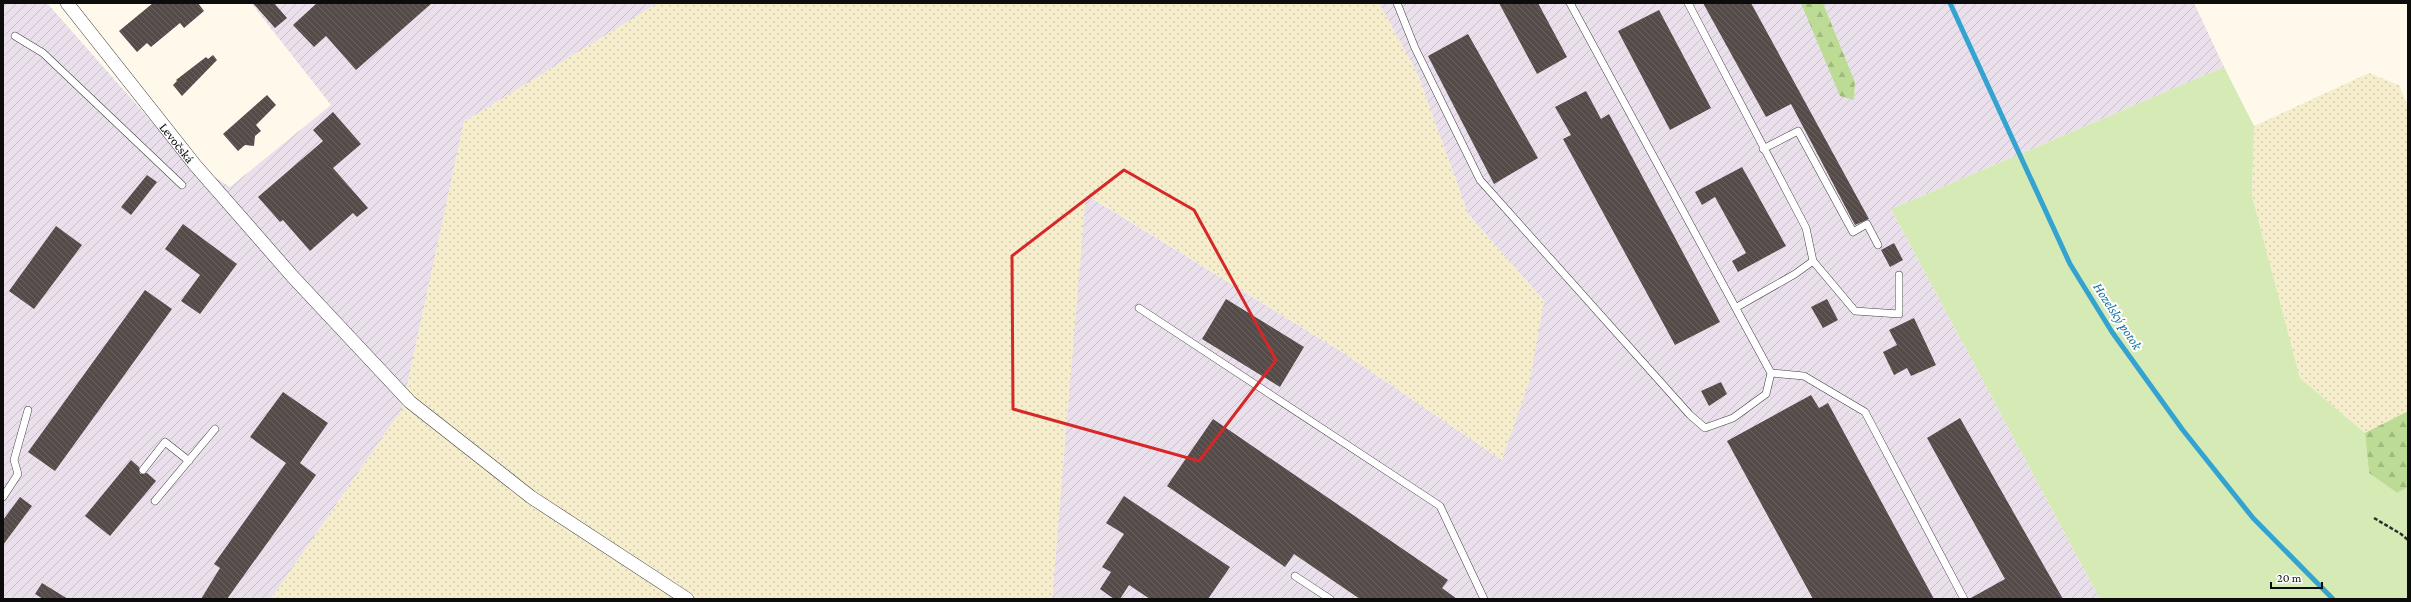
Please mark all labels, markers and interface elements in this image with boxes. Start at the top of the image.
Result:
street label: Levočská [157,119,198,166]
water label: Hozelský potok [2090,279,2146,353]
scale bar [2271,564,2322,590]
text: 20 m [2277,571,2302,585]

